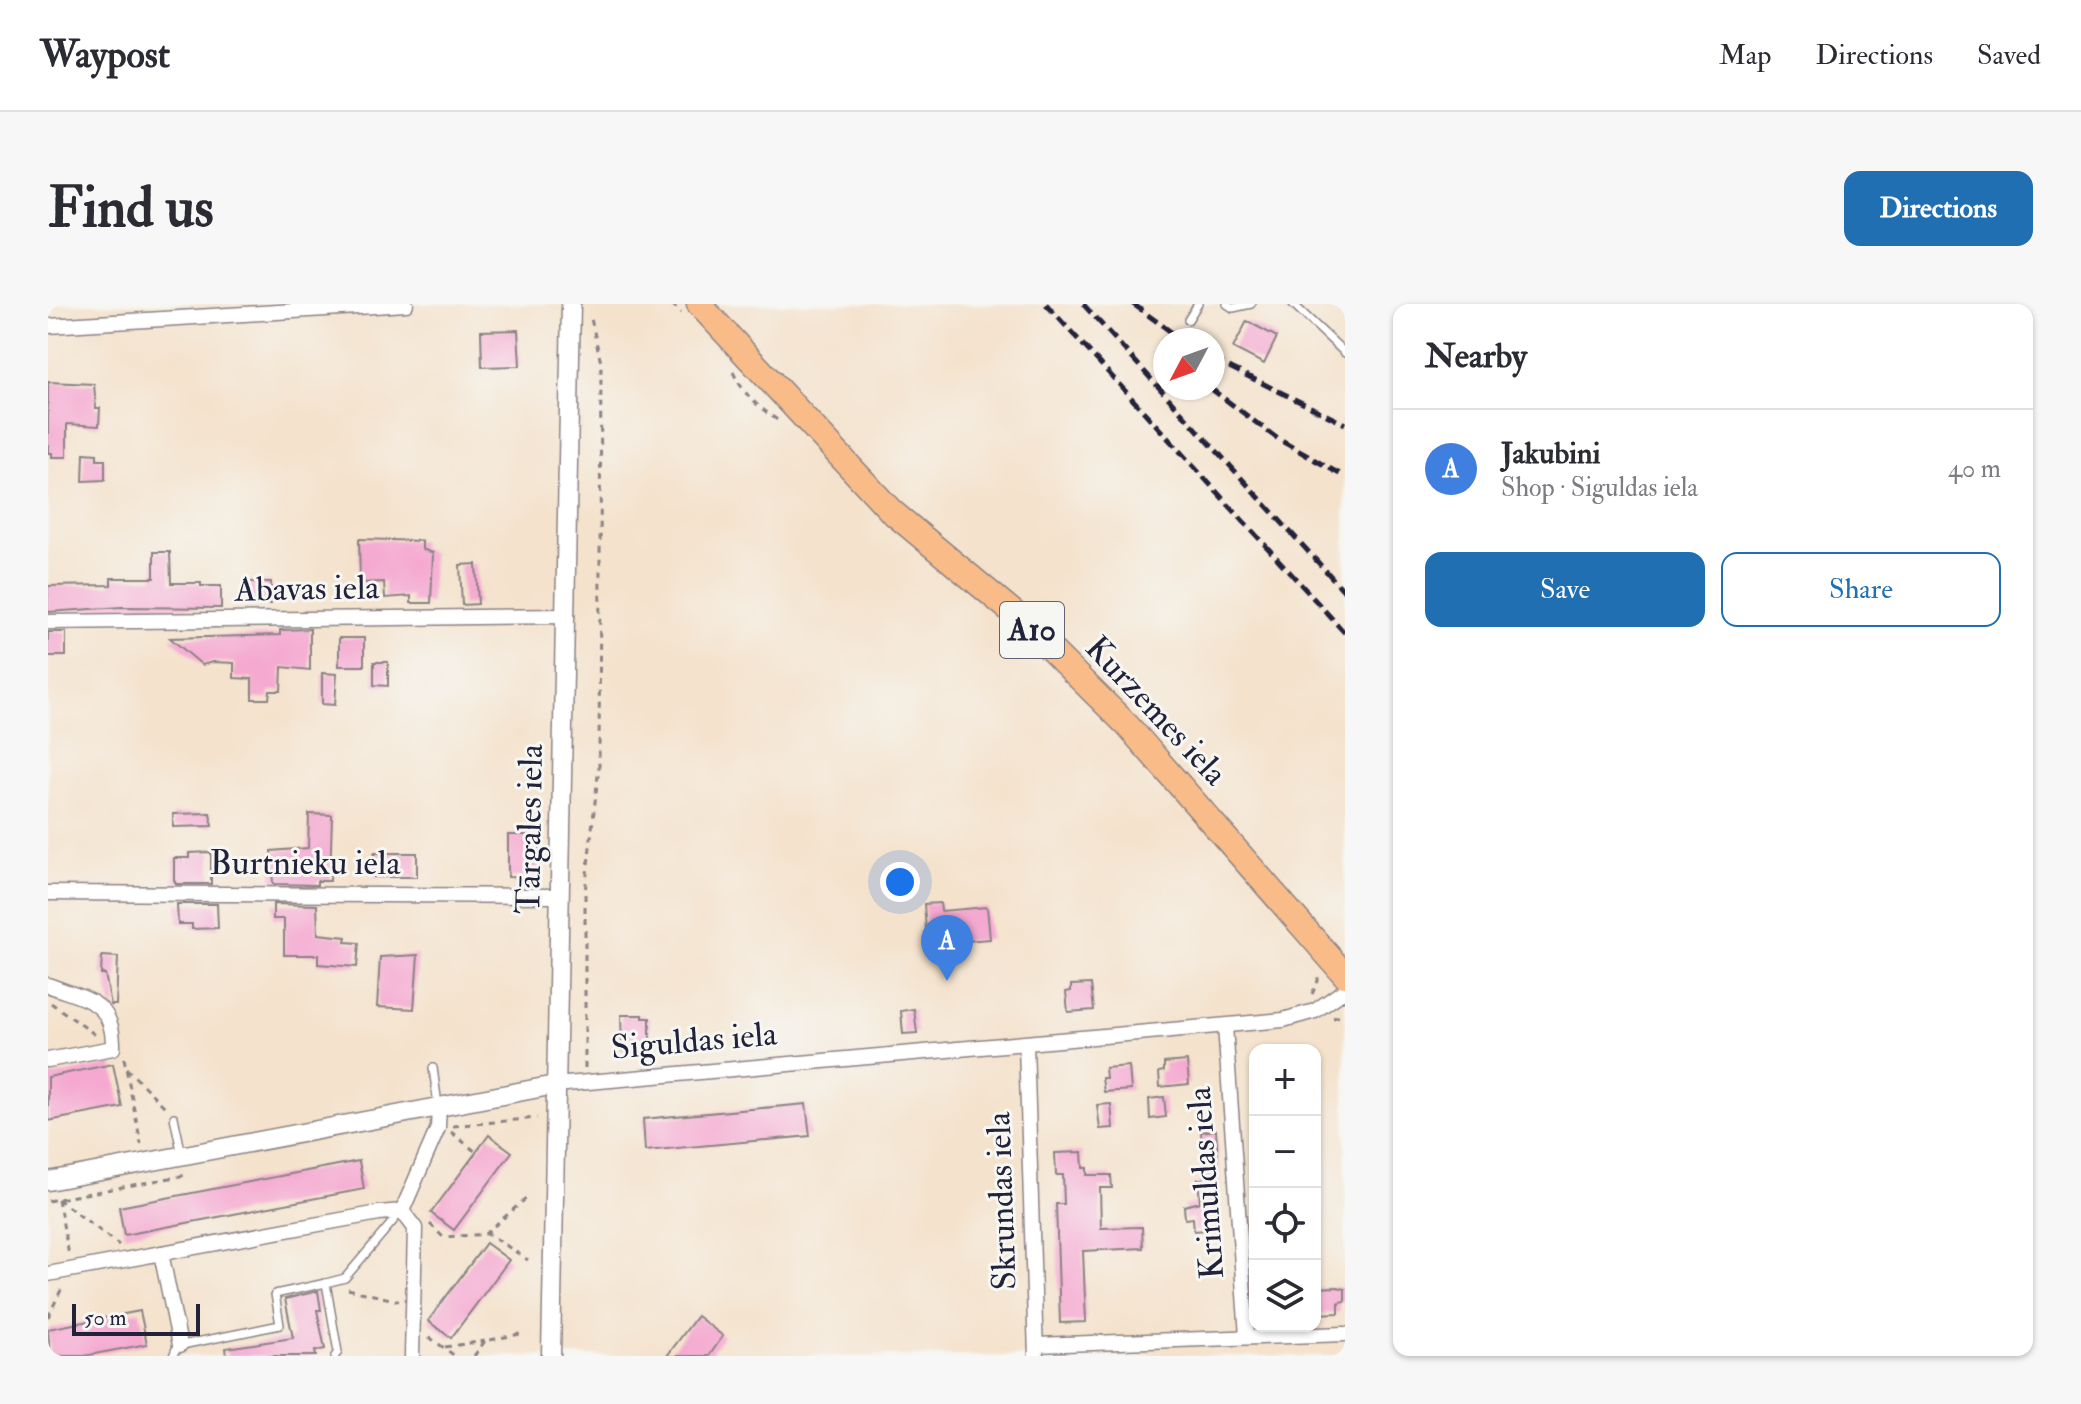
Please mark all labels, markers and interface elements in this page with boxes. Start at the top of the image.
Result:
text: Waypost [40,31,170,79]
text: Map [1719,38,1772,73]
text: Directions [1816,38,1933,73]
text: Saved [1977,38,2041,73]
button: Directions [1844,171,2033,246]
text: Find us [48,173,214,244]
north arrow [1153,328,1225,400]
text: Nearby [1425,335,1527,378]
text: Jakubini [1501,435,1600,472]
text: A [1443,453,1459,485]
text: 40 m [1948,453,2001,485]
text: Shop · Siguldas iela [1501,472,1698,504]
button: Save [1425,552,1705,627]
button: Share [1721,552,2001,627]
street label: Abavas iela [233,566,381,612]
road number: A10 [1000,602,1064,658]
street label: Kurzemes iela [1076,627,1237,796]
street label: Tārgales iela [507,743,553,914]
street label: Burtnieku iela [210,842,401,885]
your location [880,862,920,902]
pin: A [921,915,973,981]
street label: Siguldas iela [609,1012,780,1070]
map controls [1249,1044,1321,1332]
button: + [1249,1044,1321,1116]
street label: Krimuldas iela [1178,1084,1234,1281]
street label: Skrundas iela [977,1110,1027,1291]
button: − [1249,1116,1321,1188]
button: locate [1249,1188,1321,1260]
button: layers [1249,1260,1321,1332]
scale bar [72,1300,200,1336]
text: 50 m [84,1304,126,1332]

